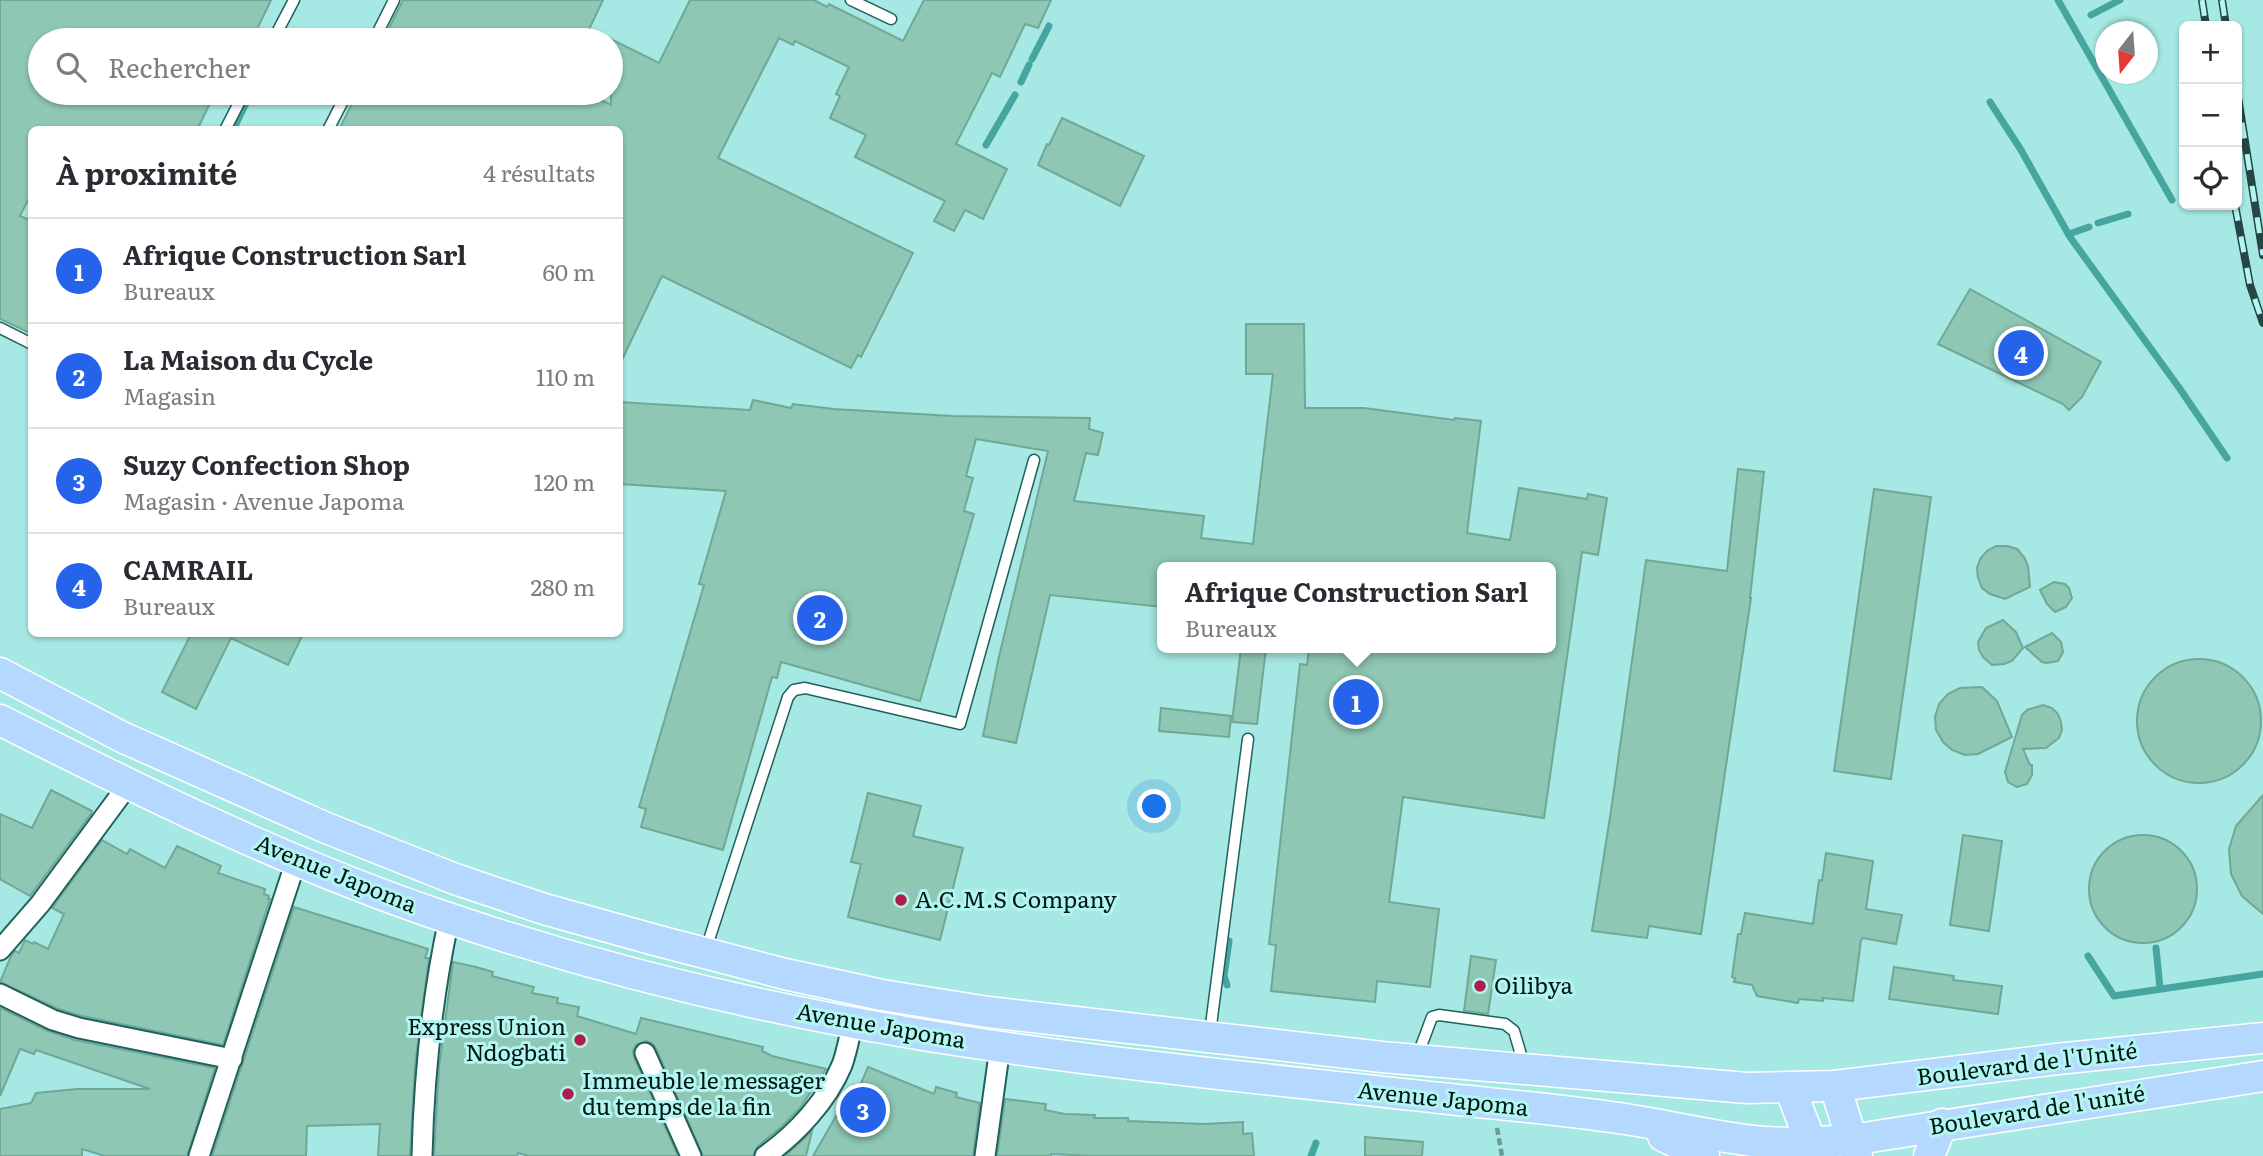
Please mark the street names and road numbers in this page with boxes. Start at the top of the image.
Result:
street label: Avenue Japoma [251,824,423,920]
street label: Avenue Japoma [794,992,969,1056]
street label: Boulevard de l'Unité [1915,1032,2139,1092]
street label: Avenue Japoma [1356,1071,1531,1123]
street label: Boulevard de l'unité [1926,1074,2147,1142]

